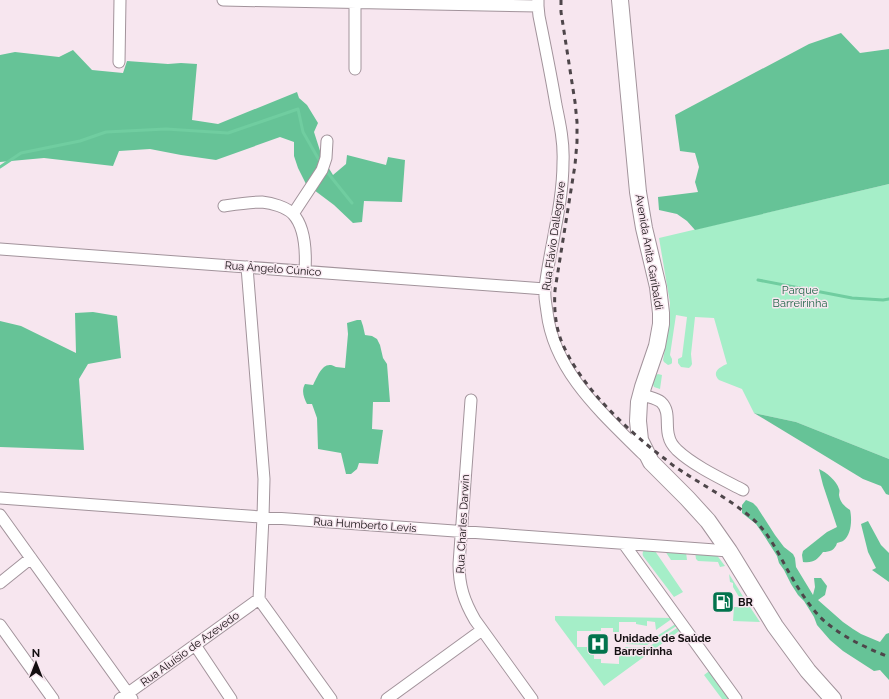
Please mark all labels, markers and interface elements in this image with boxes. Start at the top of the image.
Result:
street label: Rua Flávio Dallegrave [540,180,568,291]
street label: Avenida Anita Garibaldi [632,193,666,311]
street label: Rua Ângelo Cúnico [224,258,322,279]
park label: Parque Barreirinha [773,284,827,310]
street label: Rua Charles Darwin [454,474,472,574]
street label: Rua Humberto Levis [313,515,417,535]
fuel station icon: BR [710,589,736,615]
place label: BR [738,596,753,609]
street label: Rua Aluísio de Azevedo [138,609,242,689]
hospital icon: Unidade de Saúde Barreirinha [585,631,611,657]
place label: Unidade de Saúde Barreirinha [614,632,712,658]
north arrow [16,643,56,683]
text: N [32,647,40,660]

